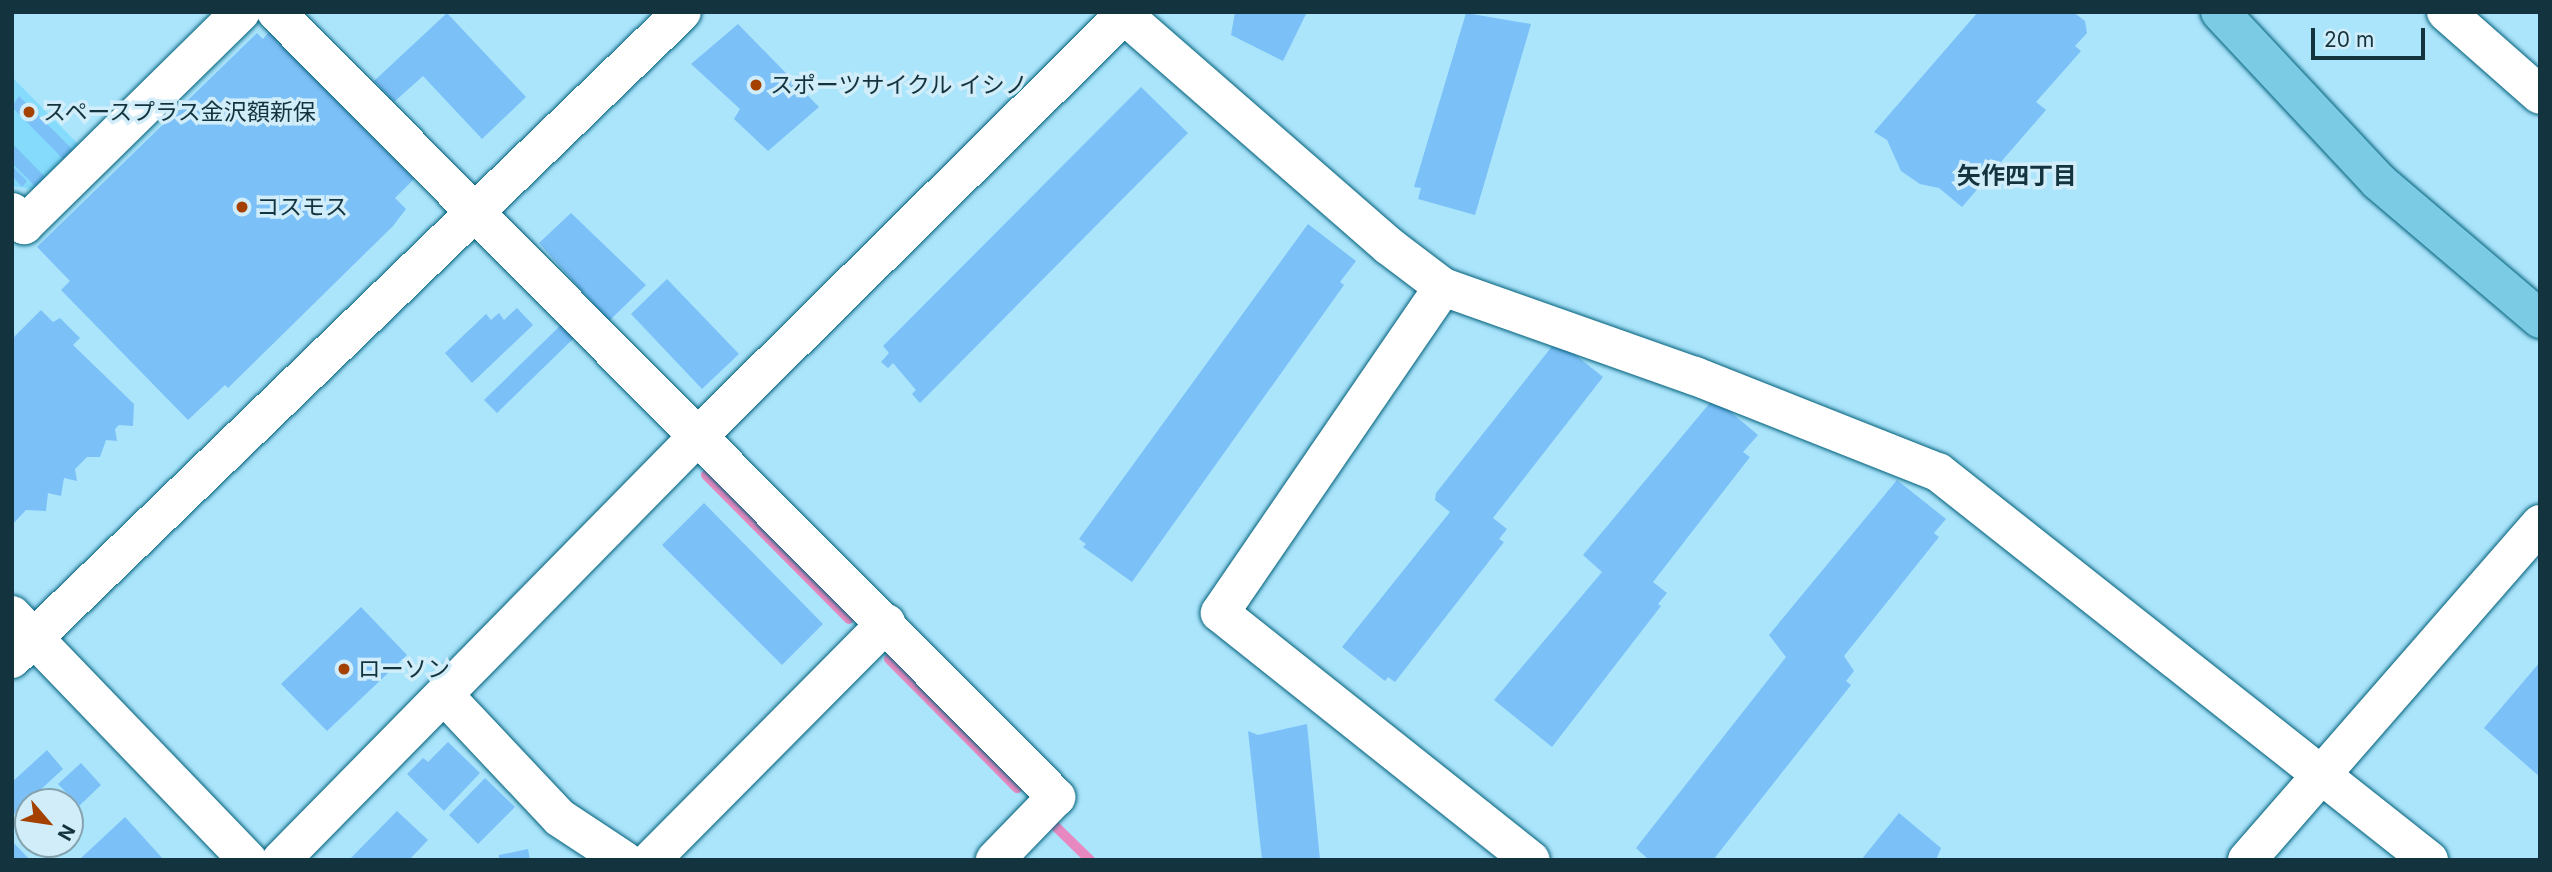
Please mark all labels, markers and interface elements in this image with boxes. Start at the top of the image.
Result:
scale bar [2314,14,2428,58]
text: 20 m [2324,27,2374,52]
place label: スポーツサイクル イシノ [770,71,1029,99]
marker: スポーツサイクル イシノ [748,77,764,93]
place label: スペースプラス金沢額新保 [43,98,319,126]
marker: スペースプラス金沢額新保 [21,104,37,120]
district label: 矢作四丁目 [1957,162,2077,190]
place label: コスモス [256,193,348,221]
marker: コスモス [234,199,250,215]
place label: ローソン [358,655,450,683]
marker: ローソン [336,661,352,677]
north arrow [14,788,84,858]
text: N [52,821,80,844]

